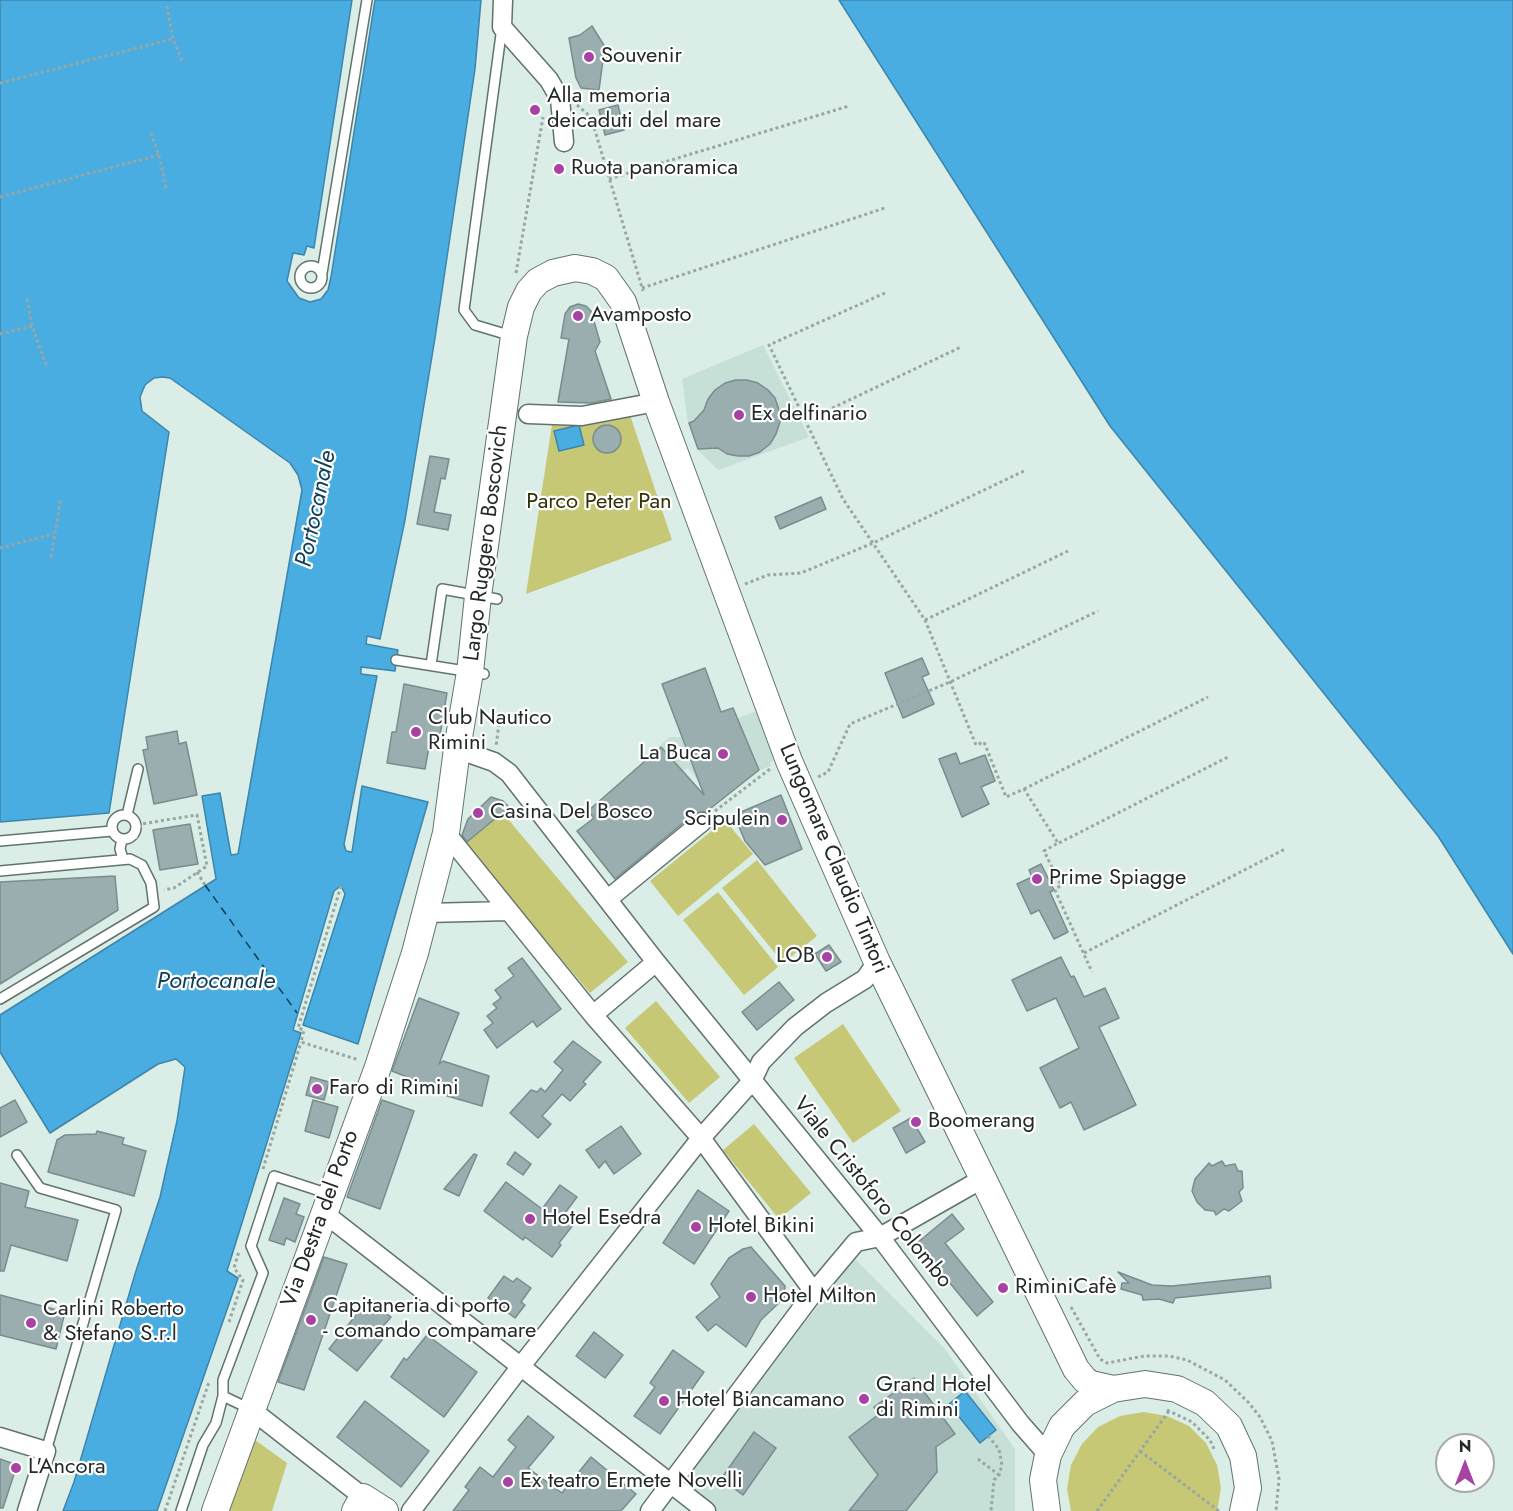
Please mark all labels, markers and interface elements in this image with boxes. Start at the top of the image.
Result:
place label: Souvenir [601,44,682,70]
marker: Souvenir [582,50,596,64]
place label: Alla memoria deicaduti del mare [547,84,721,136]
marker: Alla memoria deicaduti del mare [528,103,542,117]
place label: Ruota panoramica [571,156,738,182]
marker: Ruota panoramica [552,162,566,176]
place label: Avamposto [590,303,692,329]
marker: Avamposto [571,309,585,323]
place label: Ex delfinario [751,402,867,428]
marker: Ex delfinario [732,408,746,422]
street label: Largo Ruggero Boscovich [459,423,515,663]
water label: Portocanale [291,448,343,570]
park label: Parco Peter Pan [526,490,672,516]
place label: Club Nautico Rimini [428,706,552,758]
marker: Club Nautico Rimini [409,725,423,739]
street label: Lungomare Claudio Tintori [773,740,893,978]
place label: La Buca [639,741,711,767]
marker: La Buca [716,747,730,761]
place label: Casina Del Bosco [490,800,653,826]
marker: Casina Del Bosco [471,806,485,820]
place label: Scipulein [684,807,770,833]
marker: Scipulein [775,813,789,827]
place label: Prime Spiagge [1049,866,1186,892]
marker: Prime Spiagge [1030,872,1044,886]
place label: LOB [776,944,815,970]
marker: LOB [820,950,834,964]
water label: Portocanale [157,968,275,996]
place label: Faro di Rimini [329,1076,459,1102]
marker: Faro di Rimini [310,1082,324,1096]
street label: Viale Cristoforo Colombo [787,1092,957,1294]
place label: Boomerang [928,1109,1035,1135]
marker: Boomerang [909,1115,923,1129]
street label: Via Destra del Porto [277,1127,365,1311]
place label: Hotel Esedra [542,1206,661,1232]
marker: Hotel Esedra [523,1212,537,1226]
place label: Hotel Bikini [708,1214,815,1240]
marker: Hotel Bikini [689,1220,703,1234]
place label: RiminiCafè [1015,1275,1116,1301]
marker: RiminiCafè [996,1281,1010,1295]
place label: Hotel Milton [763,1284,876,1310]
marker: Hotel Milton [744,1290,758,1304]
place label: Capitaneria di porto - comando compamare [323,1294,536,1346]
place label: Carlini Roberto & Stefano S.r.l [43,1297,184,1348]
marker: Capitaneria di porto - comando compamare [304,1313,318,1327]
marker: Carlini Roberto & Stefano S.r.l [24,1316,38,1330]
place label: Grand Hotel di Rimini [876,1373,991,1424]
place label: Hotel Biancamano [676,1388,845,1414]
marker: Grand Hotel di Rimini [857,1392,871,1406]
marker: Hotel Biancamano [657,1394,671,1408]
north arrow [1435,1433,1495,1493]
text: N [1459,1435,1471,1458]
place label: L'Ancora [28,1455,106,1481]
marker: L'Ancora [9,1461,23,1475]
place label: Ex teatro Ermete Novelli [520,1469,743,1495]
marker: Ex teatro Ermete Novelli [501,1475,515,1489]

